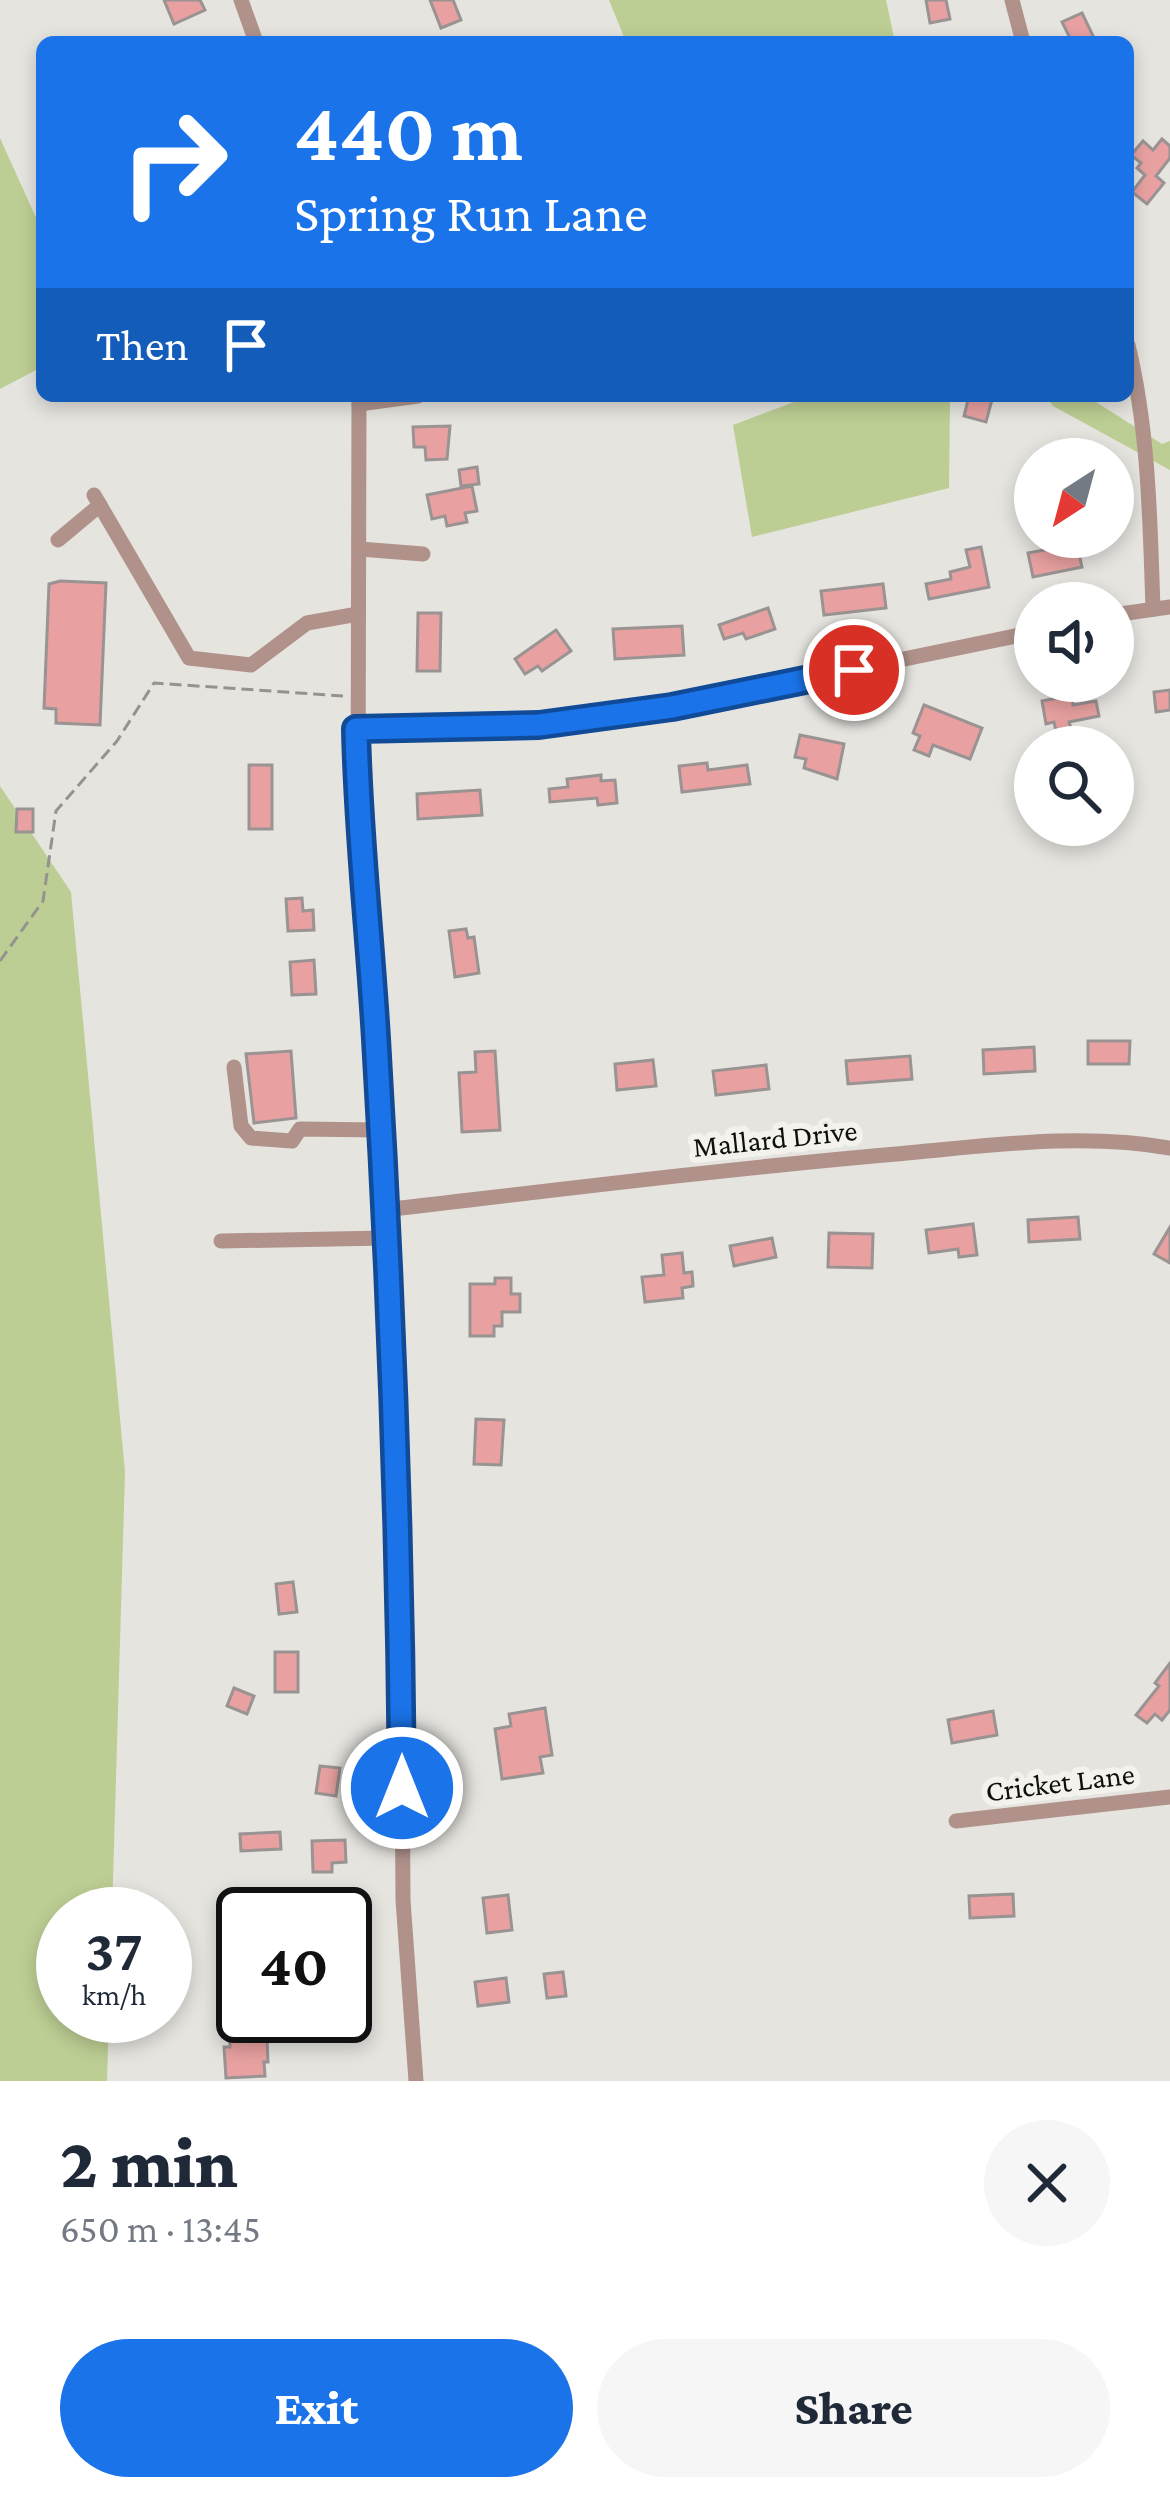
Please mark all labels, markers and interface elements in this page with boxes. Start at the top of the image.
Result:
icon: right [96,84,252,240]
text: 440 m [294,85,523,178]
text: Spring Run Lane [294,183,648,243]
icon: arrive [213,312,279,378]
text: Then [96,320,189,370]
north arrow [1014,438,1134,558]
map controls [1014,438,1134,846]
button: sound [1014,582,1134,702]
pin [803,619,905,721]
icon: arrive [821,637,887,703]
button: search [1014,726,1134,846]
street label: Mallard Drive [691,1113,859,1163]
position arrow [339,1725,465,1851]
street label: Cricket Lane [984,1757,1136,1807]
speed limit sign: 40 [216,1887,372,2043]
text: 37 [85,1916,143,1983]
text: km/h [82,1978,146,2011]
button: close [984,2120,1110,2246]
text: 2 min [60,2122,238,2202]
text: 650 m · 13:45 [60,2207,261,2250]
button: Exit [60,2339,573,2477]
button: Share [597,2339,1110,2477]

